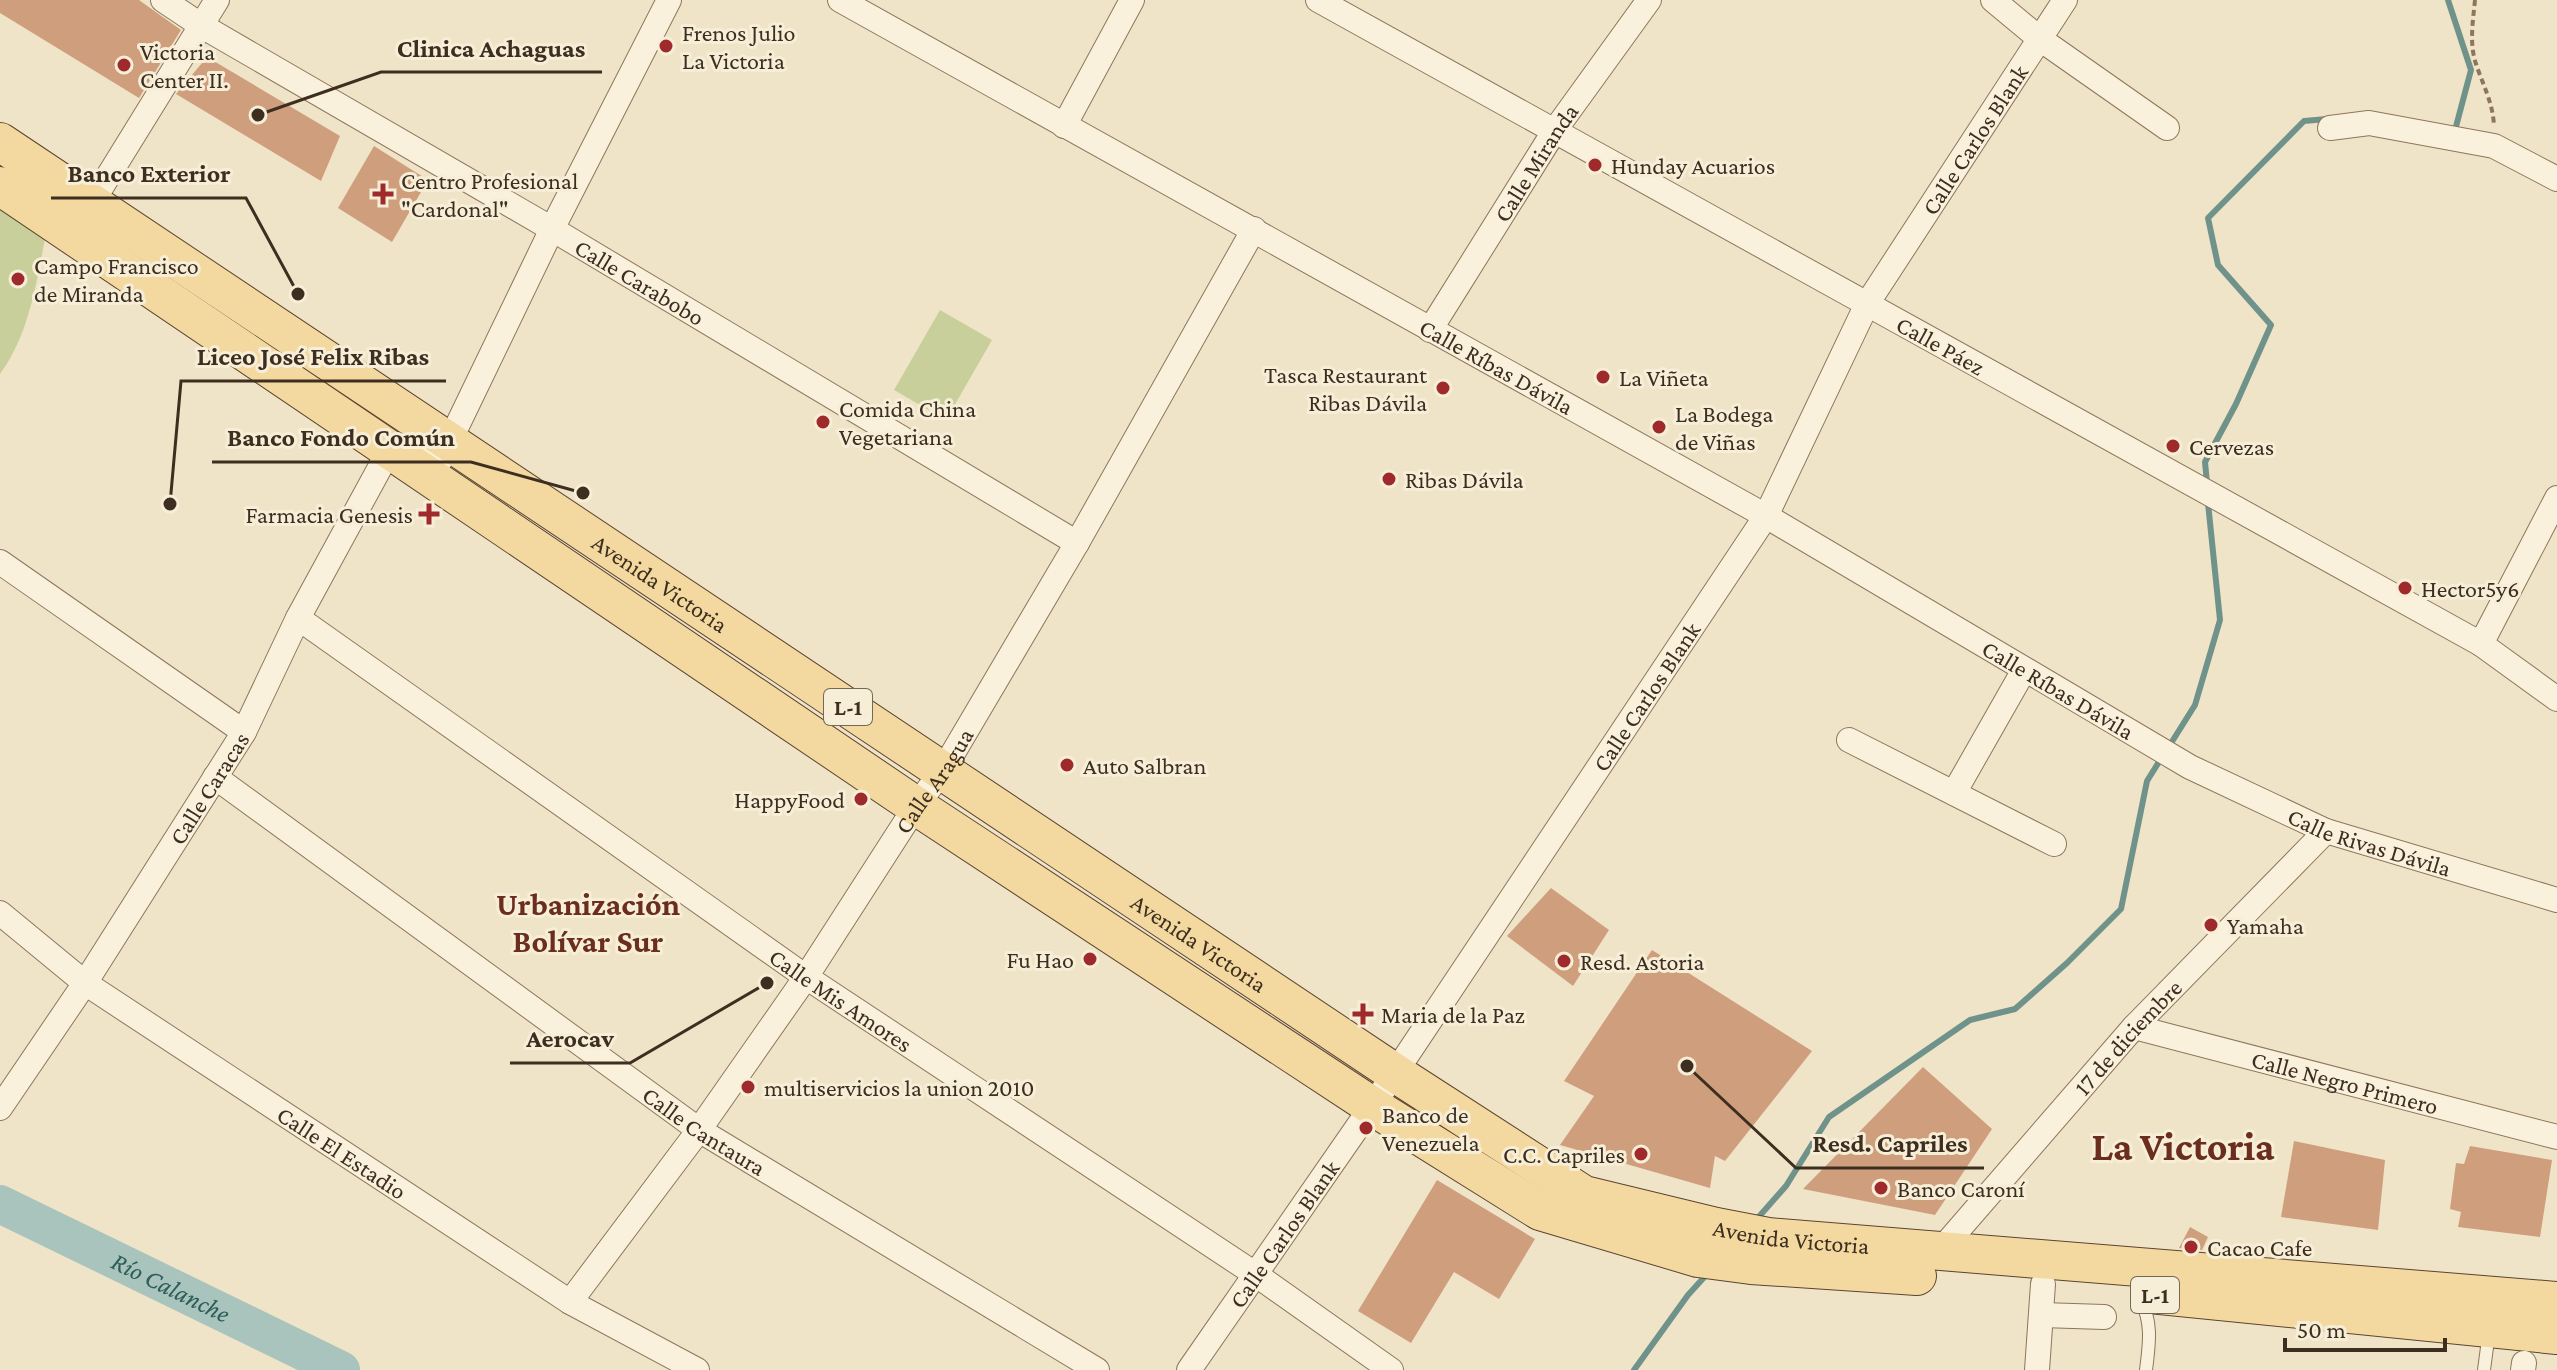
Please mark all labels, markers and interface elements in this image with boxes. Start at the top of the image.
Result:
place label: Frenos Julio La Victoria [682,19,795,74]
callout: Clinica Achaguas [381,22,602,72]
text: Clinica Achaguas [397,34,585,63]
marker: Frenos Julio La Victoria [657,37,675,55]
place label: Victoria Center II. [140,38,229,93]
marker: Victoria Center II. [115,56,133,74]
street label: Calle Carlos Blank [1916,59,2033,219]
street label: Calle Miranda [1488,98,1583,226]
callout: Banco Exterior [51,148,246,198]
place label: Hunday Acuarios [1611,152,1775,179]
marker: Hunday Acuarios [1586,156,1604,174]
text: Banco Exterior [67,159,231,188]
place label: Centro Profesional "Cardonal" [401,167,578,222]
marker: Centro Profesional "Cardonal" [372,183,394,205]
street label: Calle Carabobo [571,233,709,331]
place label: Campo Francisco de Miranda [34,252,199,307]
marker: Campo Francisco de Miranda [9,270,27,288]
street label: Calle Páez [1892,310,1990,380]
street label: Calle Ríbas Dávila [1415,312,1578,420]
callout: Liceo José Felix Ribas [181,331,446,381]
text: Liceo José Felix Ribas [197,342,429,371]
place label: Tasca Restaurant Ribas Dávila [1264,361,1428,416]
place label: La Viñeta [1619,364,1709,391]
marker: La Viñeta [1594,368,1612,386]
marker: Tasca Restaurant Ribas Dávila [1434,379,1452,397]
place label: Comida China Vegetariana [839,395,976,450]
place label: La Bodega de Viñas [1675,400,1773,455]
callout: Banco Fondo Común [212,412,471,462]
marker: Comida China Vegetariana [814,413,832,431]
marker: La Bodega de Viñas [1650,418,1668,436]
text: Banco Fondo Común [227,423,455,452]
place label: Cervezas [2189,433,2274,460]
marker: Cervezas [2164,437,2182,455]
place label: Ribas Dávila [1405,466,1524,493]
marker: Ribas Dávila [1380,470,1398,488]
place label: Farmacia Genesis [246,501,413,528]
marker: Farmacia Genesis [420,505,438,523]
street label: Avenida Victoria [588,528,733,638]
place label: Hector5y6 [2421,575,2519,602]
marker: Hector5y6 [2396,579,2414,597]
street label: Calle Carlos Blank [1587,616,1705,776]
street label: Calle Ríbas Dávila [1978,634,2139,744]
road number: L-1 [824,689,872,725]
street label: Calle Aragua [889,723,978,838]
street label: Calle Caracas [163,727,254,849]
place label: Auto Salbran [1083,752,1206,779]
marker: Auto Salbran [1058,756,1076,774]
place label: HappyFood [734,786,845,813]
marker: HappyFood [852,790,870,808]
street label: Calle Rivas Dávila [2284,802,2454,881]
district label: Urbanización Bolívar Sur [496,886,680,959]
street label: Avenida Victoria [1127,888,1272,997]
place label: Yamaha [2227,912,2304,939]
marker: Yamaha [2202,916,2220,934]
street label: Calle Mis Amores [765,942,918,1057]
place label: Fu Hao [1007,946,1074,973]
place label: Resd. Astoria [1580,948,1704,975]
marker: Fu Hao [1081,950,1099,968]
marker: Resd. Astoria [1555,952,1573,970]
street label: 17 de diciembre [2068,973,2187,1100]
place label: Maria de la Paz [1381,1001,1525,1028]
marker: Maria de la Paz [1352,1003,1374,1025]
callout: Aerocav [510,1013,630,1063]
text: Aerocav [525,1024,614,1053]
street label: Calle Negro Primero [2249,1045,2441,1119]
place label: multiservicios la union 2010 [764,1074,1034,1101]
marker: multiservicios la union 2010 [739,1078,757,1096]
street label: Calle Cantaura [638,1080,771,1181]
street label: Calle El Estadio [273,1100,412,1204]
place label: Banco de Venezuela [1382,1101,1480,1156]
callout: Resd. Capriles [1796,1118,1984,1168]
marker: Banco de Venezuela [1357,1119,1375,1137]
district label: La Victoria [2091,1124,2275,1169]
text: Resd. Capriles [1812,1129,1968,1158]
place label: C.C. Capriles [1503,1141,1625,1168]
marker: C.C. Capriles [1632,1145,1650,1163]
street label: Calle Carlos Blank [1223,1154,1344,1313]
place label: Banco Caroní [1897,1175,2025,1202]
marker: Banco Caroní [1872,1179,1890,1197]
street label: Avenida Victoria [1711,1213,1870,1259]
place label: Cacao Cafe [2207,1234,2312,1261]
marker: Cacao Cafe [2182,1238,2200,1256]
water label: Río Calanche [107,1246,235,1328]
road number: L-1 [2131,1277,2179,1313]
scale bar [2285,1302,2445,1352]
text: 50 m [2297,1316,2346,1343]

